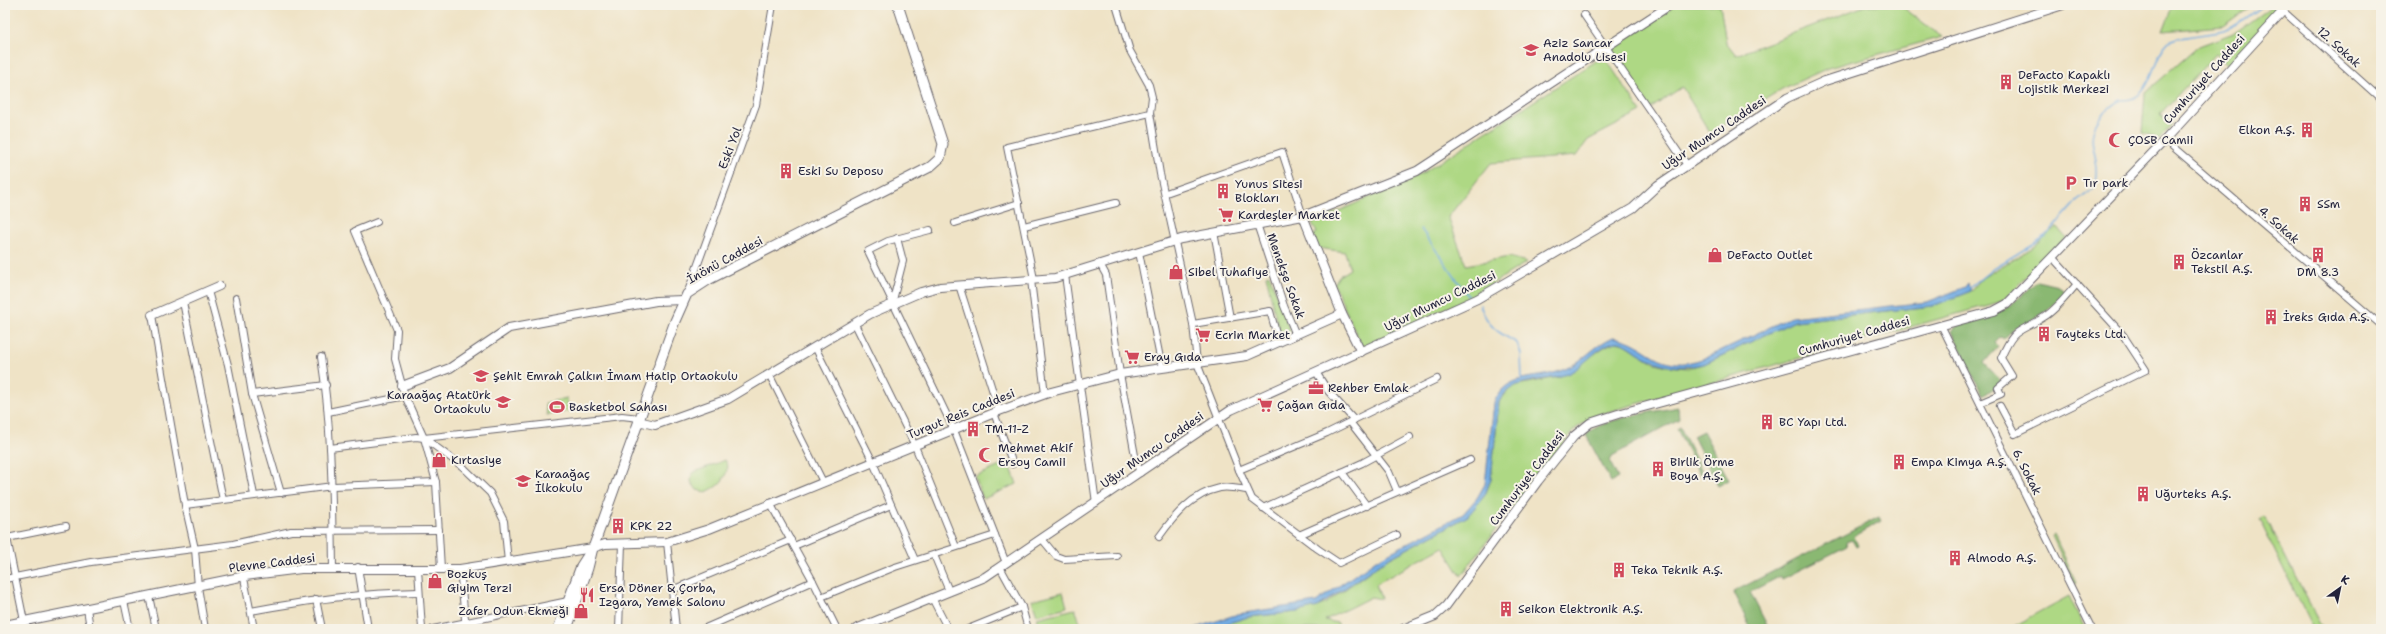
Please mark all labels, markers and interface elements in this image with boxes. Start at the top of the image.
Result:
street label: 12. Sokak [2314,23,2364,71]
street label: Cumhuriyet Caddesi [2160,31,2248,127]
place label: Aziz Sancar Anadolu Lisesi [1543,35,1626,65]
school or university icon: Aziz Sancar Anadolu Lisesi [1522,41,1540,59]
place label: DeFacto Kapaklı Lojistik Merkezi [2018,67,2110,97]
building icon: DeFacto Kapaklı Lojistik Merkezi [1997,73,2015,91]
street label: Uğur Mumcu Caddesi [1659,92,1769,174]
building icon: Elkon A.Ş. [2298,121,2316,139]
place label: Elkon A.Ş. [2238,122,2295,138]
street label: Eski Yol [715,124,746,171]
mosque icon: ÇOSB Camii [2107,131,2125,149]
place label: ÇOSB Camii [2128,132,2193,148]
building icon: Eski Su Deposu [777,162,795,180]
place label: Eski Su Deposu [798,163,884,179]
parking icon: Tır park [2062,174,2080,192]
place label: Tır park [2083,175,2128,191]
place label: Yunus Sitesi Blokları [1235,176,1303,206]
building icon: Yunus Sitesi Blokları [1214,182,1232,200]
building icon: SSm [2296,195,2314,213]
place label: SSm [2317,196,2340,212]
street label: 4. Sokak [2255,203,2303,247]
supermarket icon: Kardeşler Market [1217,206,1235,224]
place label: Kardeşler Market [1238,207,1340,223]
street label: Menekşe Sokak [1263,231,1309,321]
street label: İnönü Caddesi [684,233,766,287]
shop icon: DeFacto Outlet [1706,246,1724,264]
building icon: DM 8.3 [2309,246,2327,264]
place label: DeFacto Outlet [1727,247,1813,263]
place label: Özcanlar Tekstil A.Ş. [2191,247,2253,277]
building icon: Özcanlar Tekstil A.Ş. [2170,253,2188,271]
shop icon: Sibel Tuhafiye [1167,263,1185,281]
place label: Sibel Tuhafiye [1188,264,1269,280]
place label: DM 8.3 [2297,264,2339,280]
street label: Uğur Mumcu Caddesi [1381,267,1499,335]
building icon: İreks Gıda A.Ş. [2262,308,2280,326]
place label: İreks Gıda A.Ş. [2283,309,2370,325]
street label: Cumhuriyet Caddesi [1796,312,1912,360]
building icon: Fayteks Ltd. [2035,325,2053,343]
supermarket icon: Ecrin Market [1194,326,1212,344]
place label: Fayteks Ltd. [2056,326,2126,342]
place label: Ecrin Market [1215,327,1290,343]
supermarket icon: Eray Gıda [1123,348,1141,366]
place label: Eray Gıda [1144,349,1202,365]
school or university icon: Şehit Emrah Çalkın İmam Hatip Ortaokulu [472,367,490,385]
place label: Şehit Emrah Çalkın İmam Hatip Ortaokulu [493,368,738,384]
office icon: Rehber Emlak [1307,379,1325,397]
place label: Rehber Emlak [1328,380,1409,396]
street label: Turgut Reis Caddesi [905,385,1017,443]
place label: Karaağaç Atatürk Ortaokulu [387,387,491,417]
school or university icon: Karaağaç Atatürk Ortaokulu [494,393,512,411]
supermarket icon: Çağan Gıda [1256,396,1274,414]
place label: Çağan Gıda [1277,397,1346,413]
sports icon: Basketbol Sahası [548,398,566,416]
place label: Basketbol Sahası [569,399,667,415]
street label: Uğur Mumcu Caddesi [1097,408,1207,492]
building icon: BC Yapı Ltd. [1758,413,1776,431]
place label: BC Yapı Ltd. [1779,414,1847,430]
building icon: TM-11-Z [964,420,982,438]
place label: TM-11-Z [985,421,1029,437]
street label: Cumhuriyet Caddesi [1486,427,1568,529]
place label: Mehmet Akif Ersoy Camii [998,440,1073,470]
mosque icon: Mehmet Akif Ersoy Camii [977,446,995,464]
street label: 6. Sokak [2009,446,2045,498]
shop icon: Kırtasiye [430,451,448,469]
place label: Kırtasiye [451,452,502,468]
building icon: Empa Kimya A.Ş. [1890,453,1908,471]
place label: Birlik Örme Boya A.Ş. [1670,454,1735,484]
place label: Empa Kimya A.Ş. [1911,454,2007,470]
building icon: Birlik Örme Boya A.Ş. [1649,460,1667,478]
place label: Karaağaç İlkokulu [535,466,590,496]
school or university icon: Karaağaç İlkokulu [514,472,532,490]
building icon: Uğurteks A.Ş. [2134,485,2152,503]
place label: Uğurteks A.Ş. [2155,486,2231,502]
building icon: KPK 22 [609,517,627,535]
place label: KPK 22 [630,518,672,534]
building icon: Almodo A.Ş. [1946,549,1964,567]
street label: Plevne Caddesi [228,550,316,576]
place label: Almodo A.Ş. [1967,550,2036,566]
building icon: Teka Teknik A.Ş. [1610,561,1628,579]
place label: Teka Teknik A.Ş. [1631,562,1723,578]
place label: Bozkuş Giyim Terzi [447,566,512,596]
north arrow [2320,568,2360,608]
shop icon: Bozkuş Giyim Terzi [426,572,444,590]
text: K [2338,572,2353,589]
place label: Ersa Döner & Çorba, Izgara, Yemek Salonu [599,580,726,610]
restaurant icon: Ersa Döner & Çorba, Izgara, Yemek Salonu [578,586,596,604]
building icon: Seikon Elektronik A.Ş. [1497,600,1515,618]
place label: Seikon Elektronik A.Ş. [1518,601,1643,617]
shop icon: Zafer Odun Ekmeği [572,602,590,620]
place label: Zafer Odun Ekmeği [459,603,569,619]

